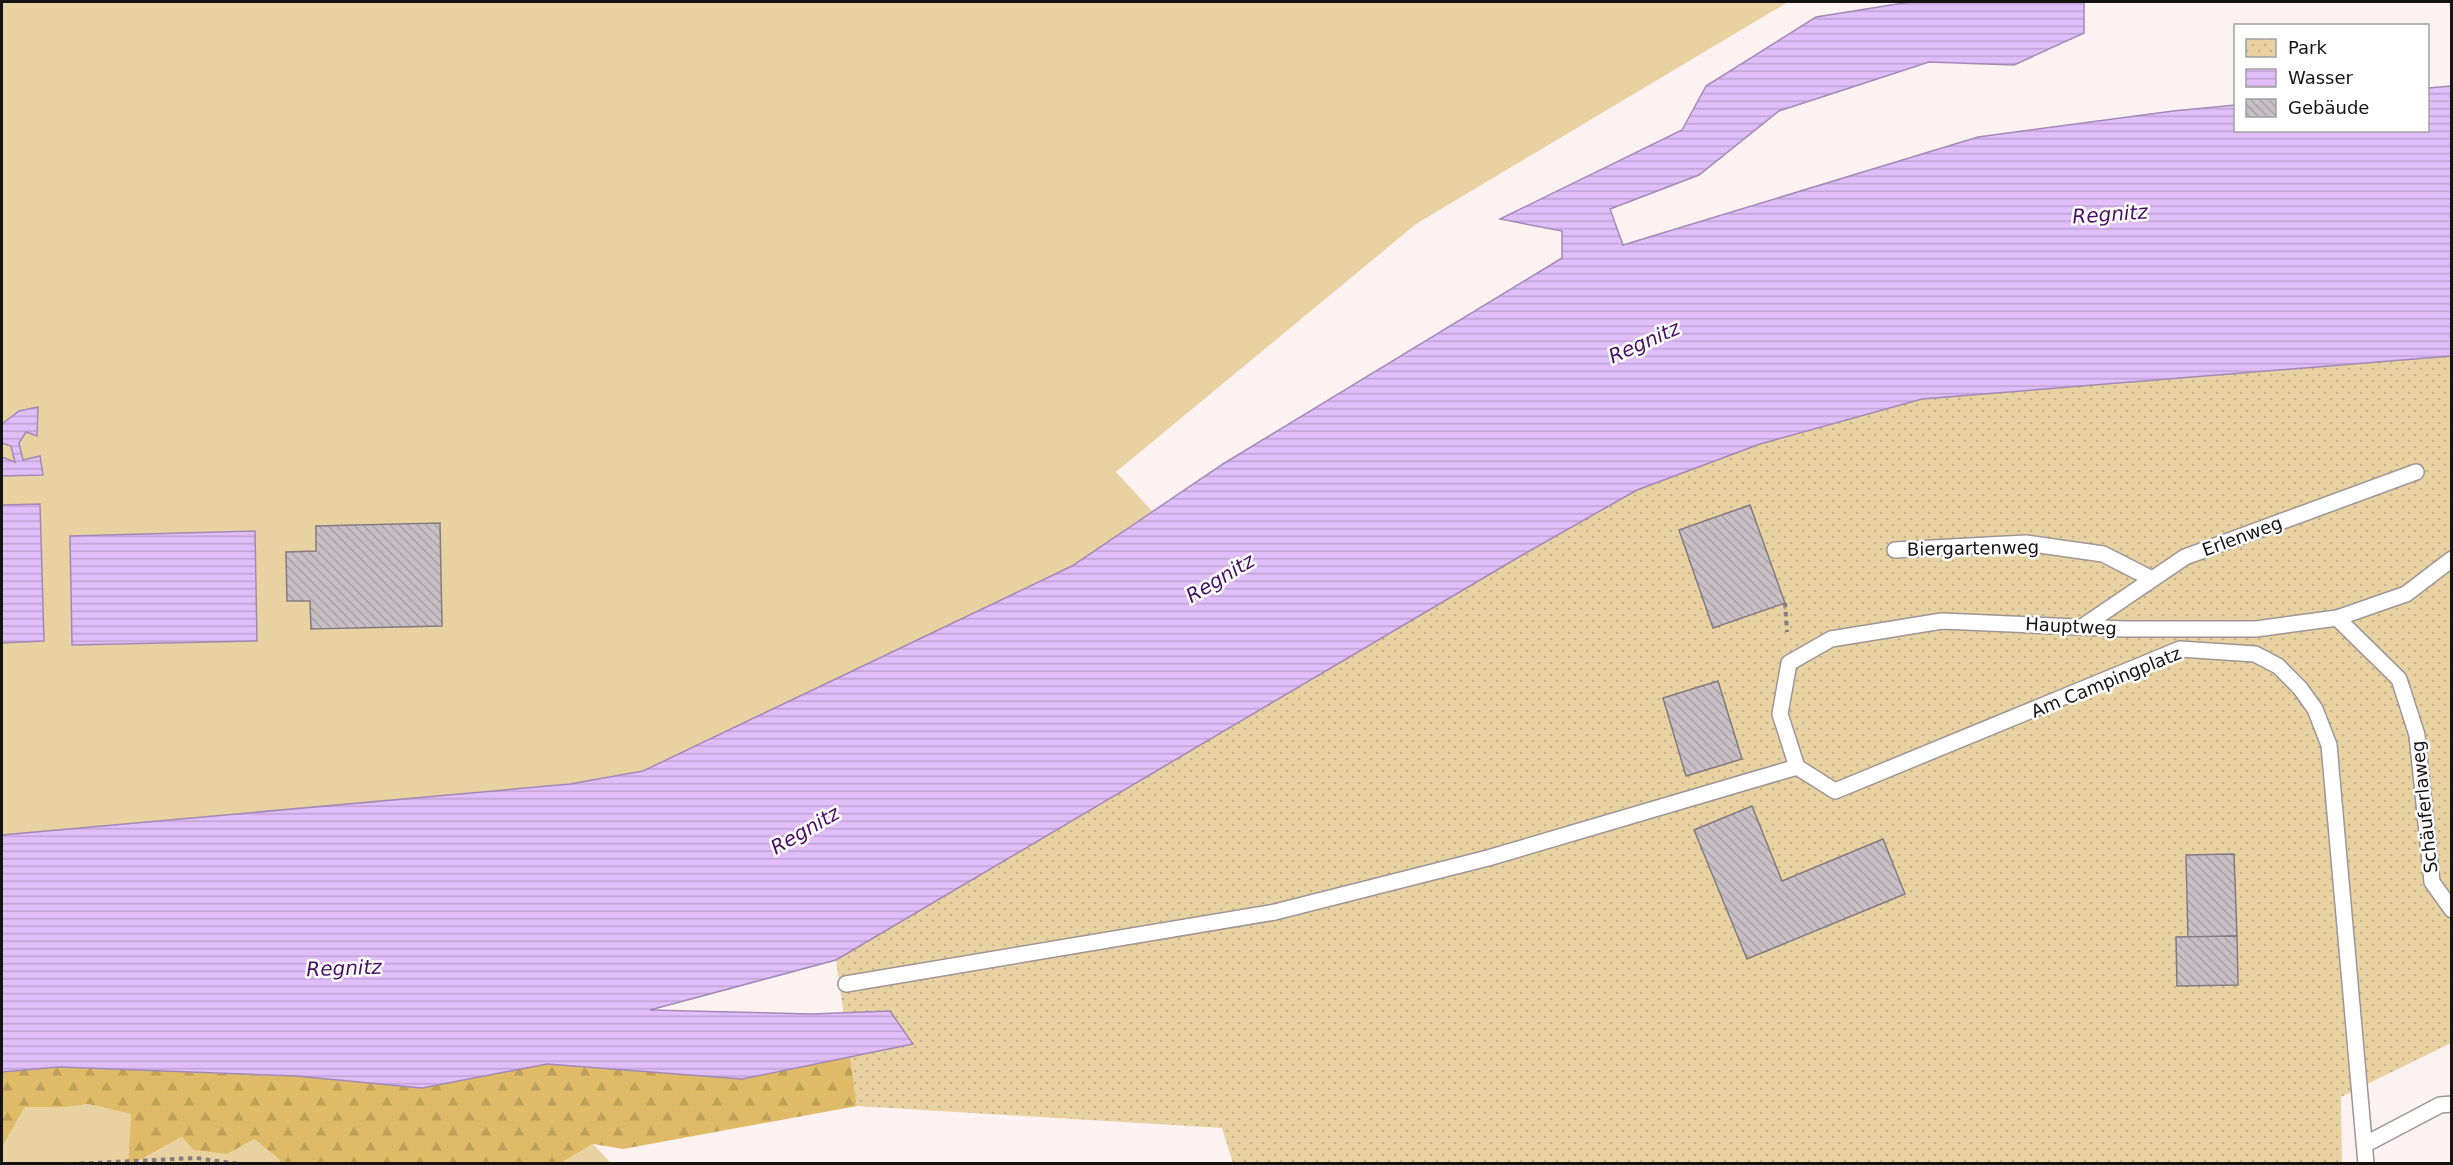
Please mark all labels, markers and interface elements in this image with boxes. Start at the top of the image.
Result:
legend [2234,24,2429,132]
text: Park [2288,37,2327,58]
text: Wasser [2288,67,2354,88]
text: Gebäude [2288,97,2369,118]
water label: Regnitz [2072,199,2149,229]
water label: Regnitz [1605,315,1684,368]
street label: Erlenweg [2199,512,2285,560]
street label: Biergartenweg [1907,536,2039,560]
water label: Regnitz [1181,548,1259,608]
street label: Hauptweg [2025,613,2117,639]
street label: Am Campingplatz [2028,642,2184,722]
street label: Schäuferlaweg [2407,740,2441,874]
water label: Regnitz [766,800,844,859]
water label: Regnitz [306,955,383,981]

